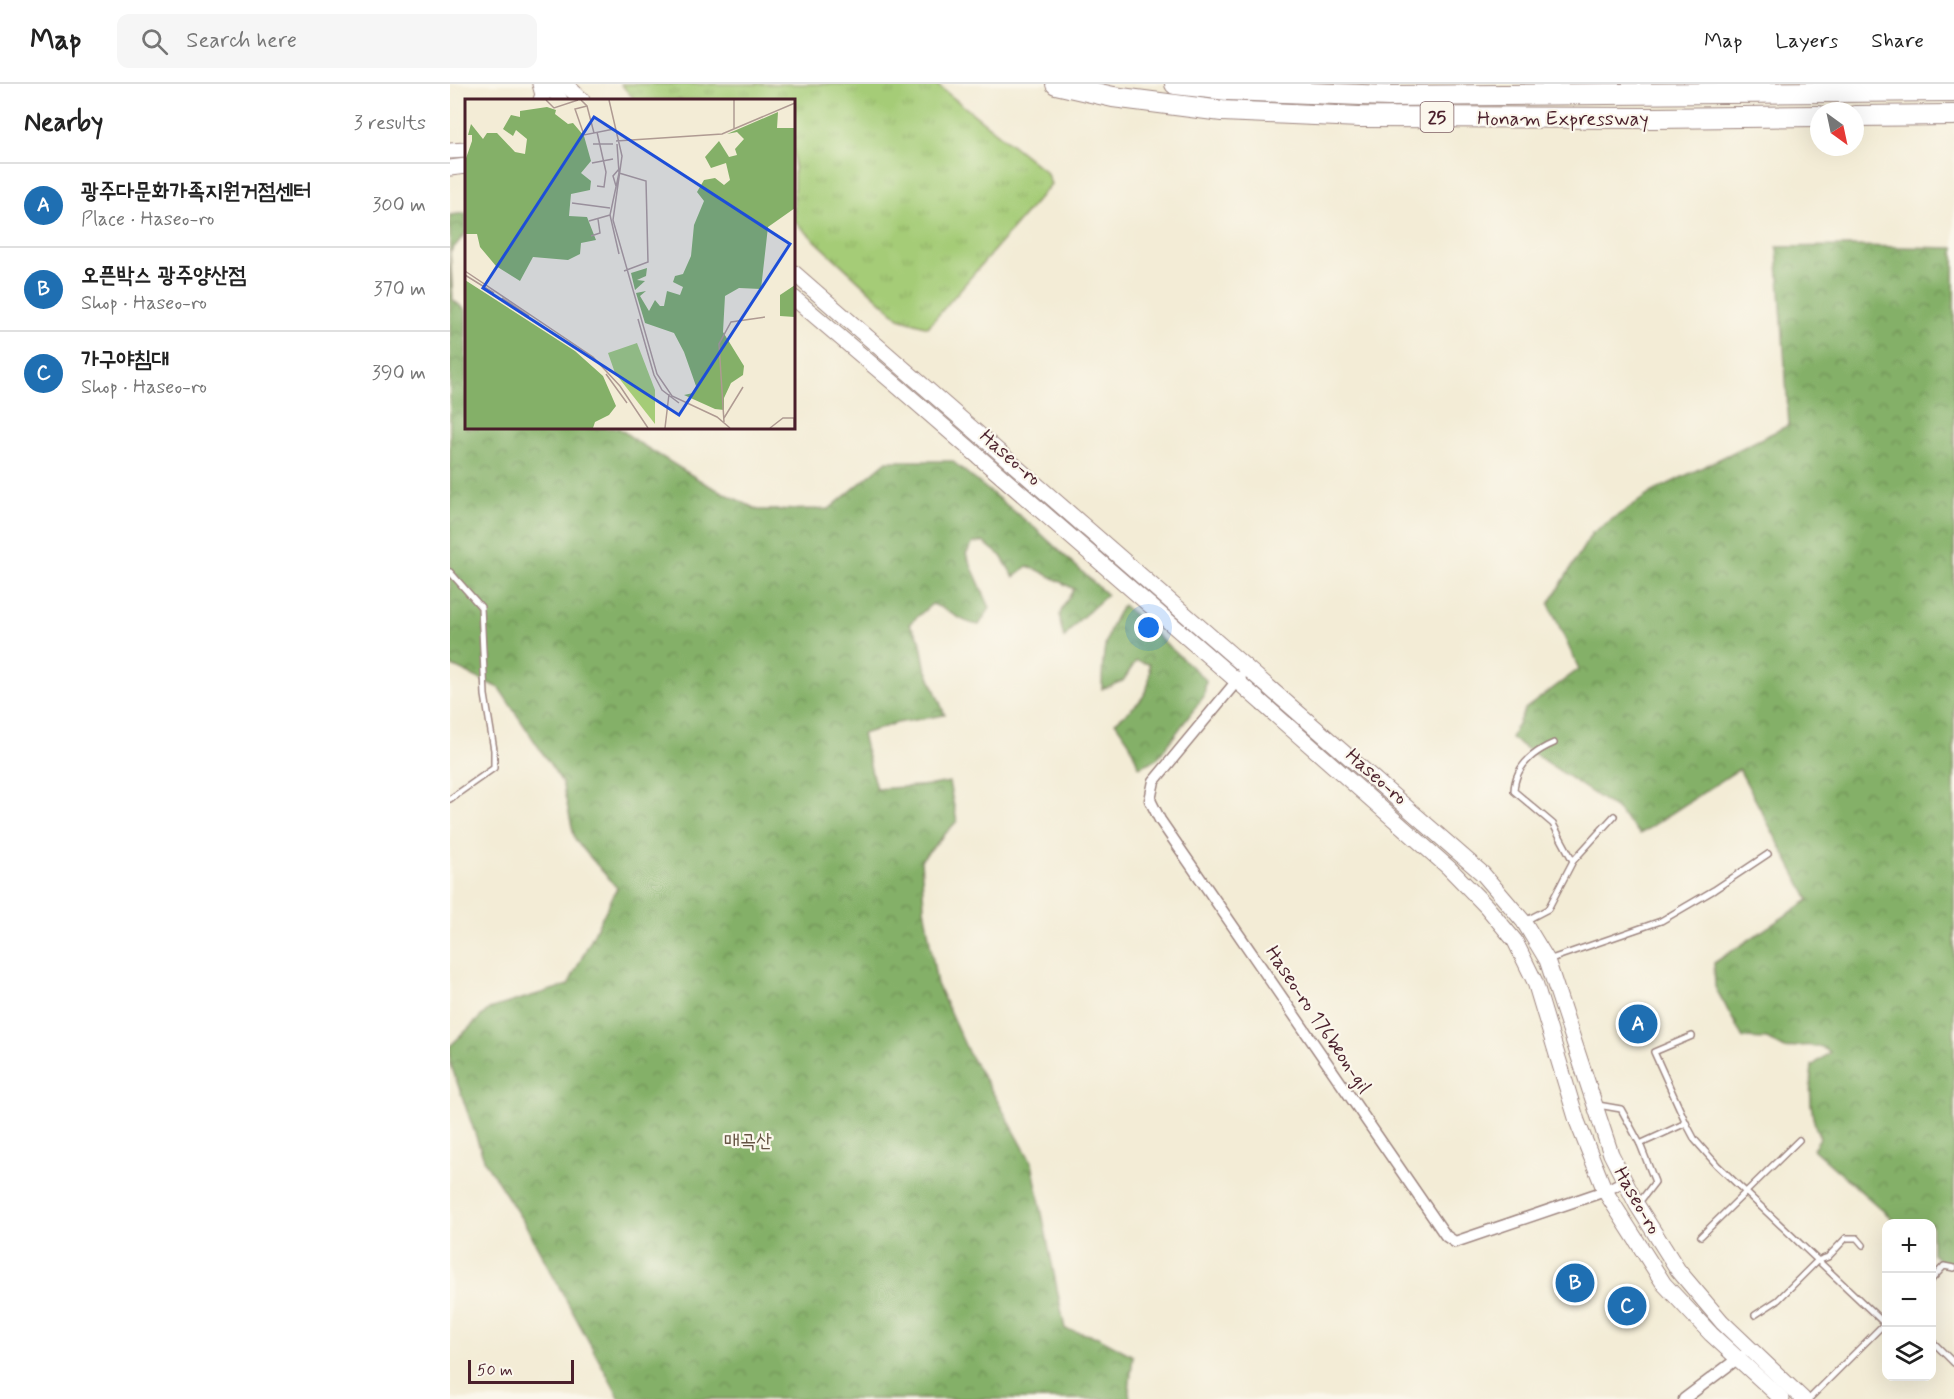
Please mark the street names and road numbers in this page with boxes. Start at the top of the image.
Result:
road number: 25 [1420,102,1454,132]
street label: Honam Expressway [1477,106,1649,133]
street label: Haseo-ro [973,424,1047,493]
street label: Haseo-ro [1339,743,1413,812]
street label: Haseo-ro 176beon-gil [1258,941,1377,1099]
street label: Haseo-ro [1607,1162,1667,1240]

